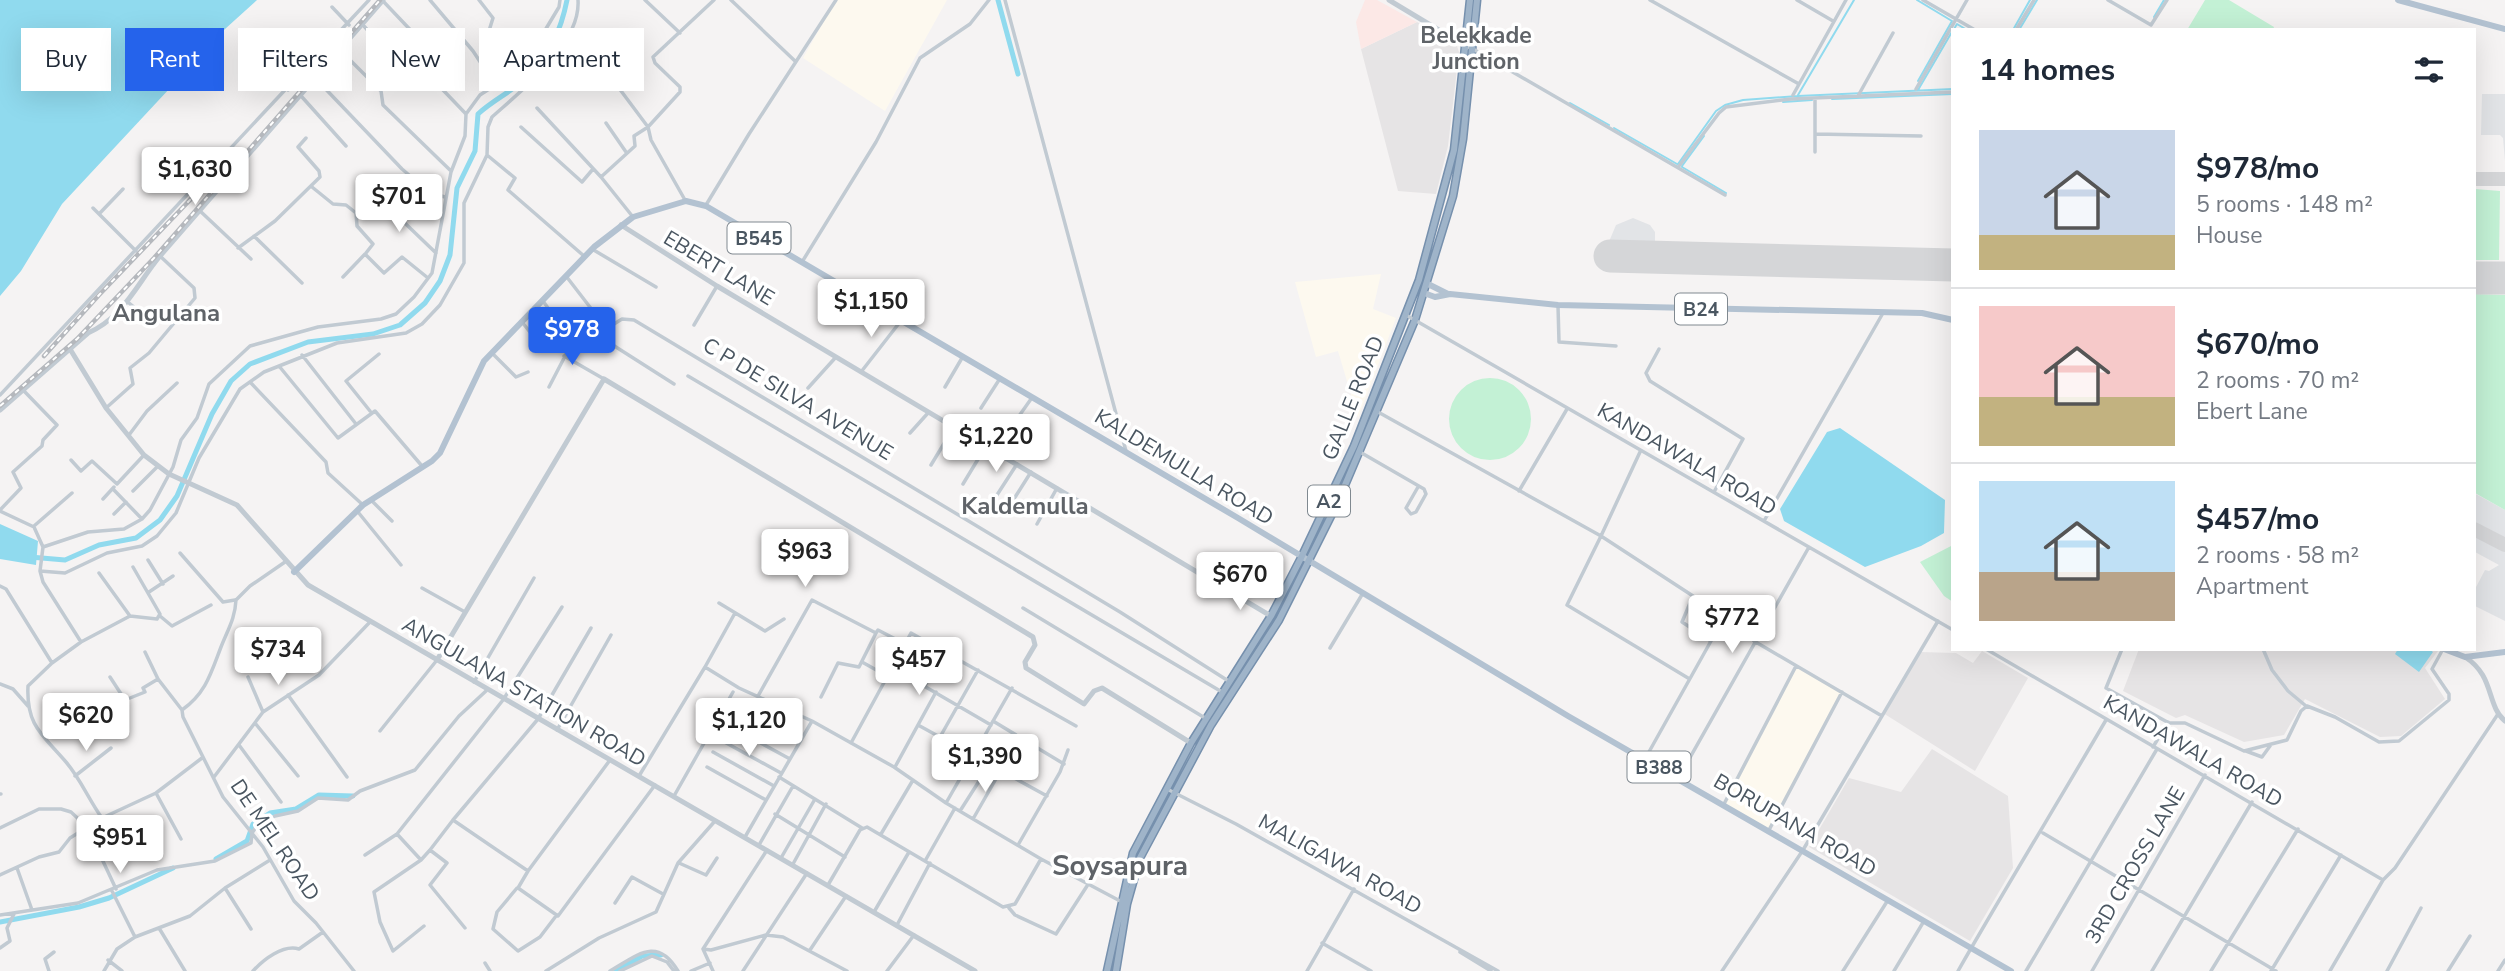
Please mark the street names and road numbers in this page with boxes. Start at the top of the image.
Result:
road number: B545 [728,222,790,254]
street label: EBERT LANE [658,224,780,312]
road number: B24 [1675,294,1727,324]
street label: C P DE SILVA AVENUE [698,331,898,467]
street label: GALLE ROAD [1315,332,1391,464]
street label: KANDAWALA ROAD [1592,396,1782,522]
street label: KALDEMULLA ROAD [1089,402,1279,532]
road number: A2 [1308,486,1350,516]
street label: ANGULANA STATION ROAD [397,611,651,773]
street label: KANDAWALA ROAD [2098,688,2288,814]
road number: B388 [1628,752,1690,782]
street label: BORUPANA ROAD [1708,767,1882,883]
street label: DE MEL ROAD [224,774,326,906]
street label: 3RD CROSS LANE [2079,781,2191,949]
street label: MALIGAWA ROAD [1253,807,1427,921]

